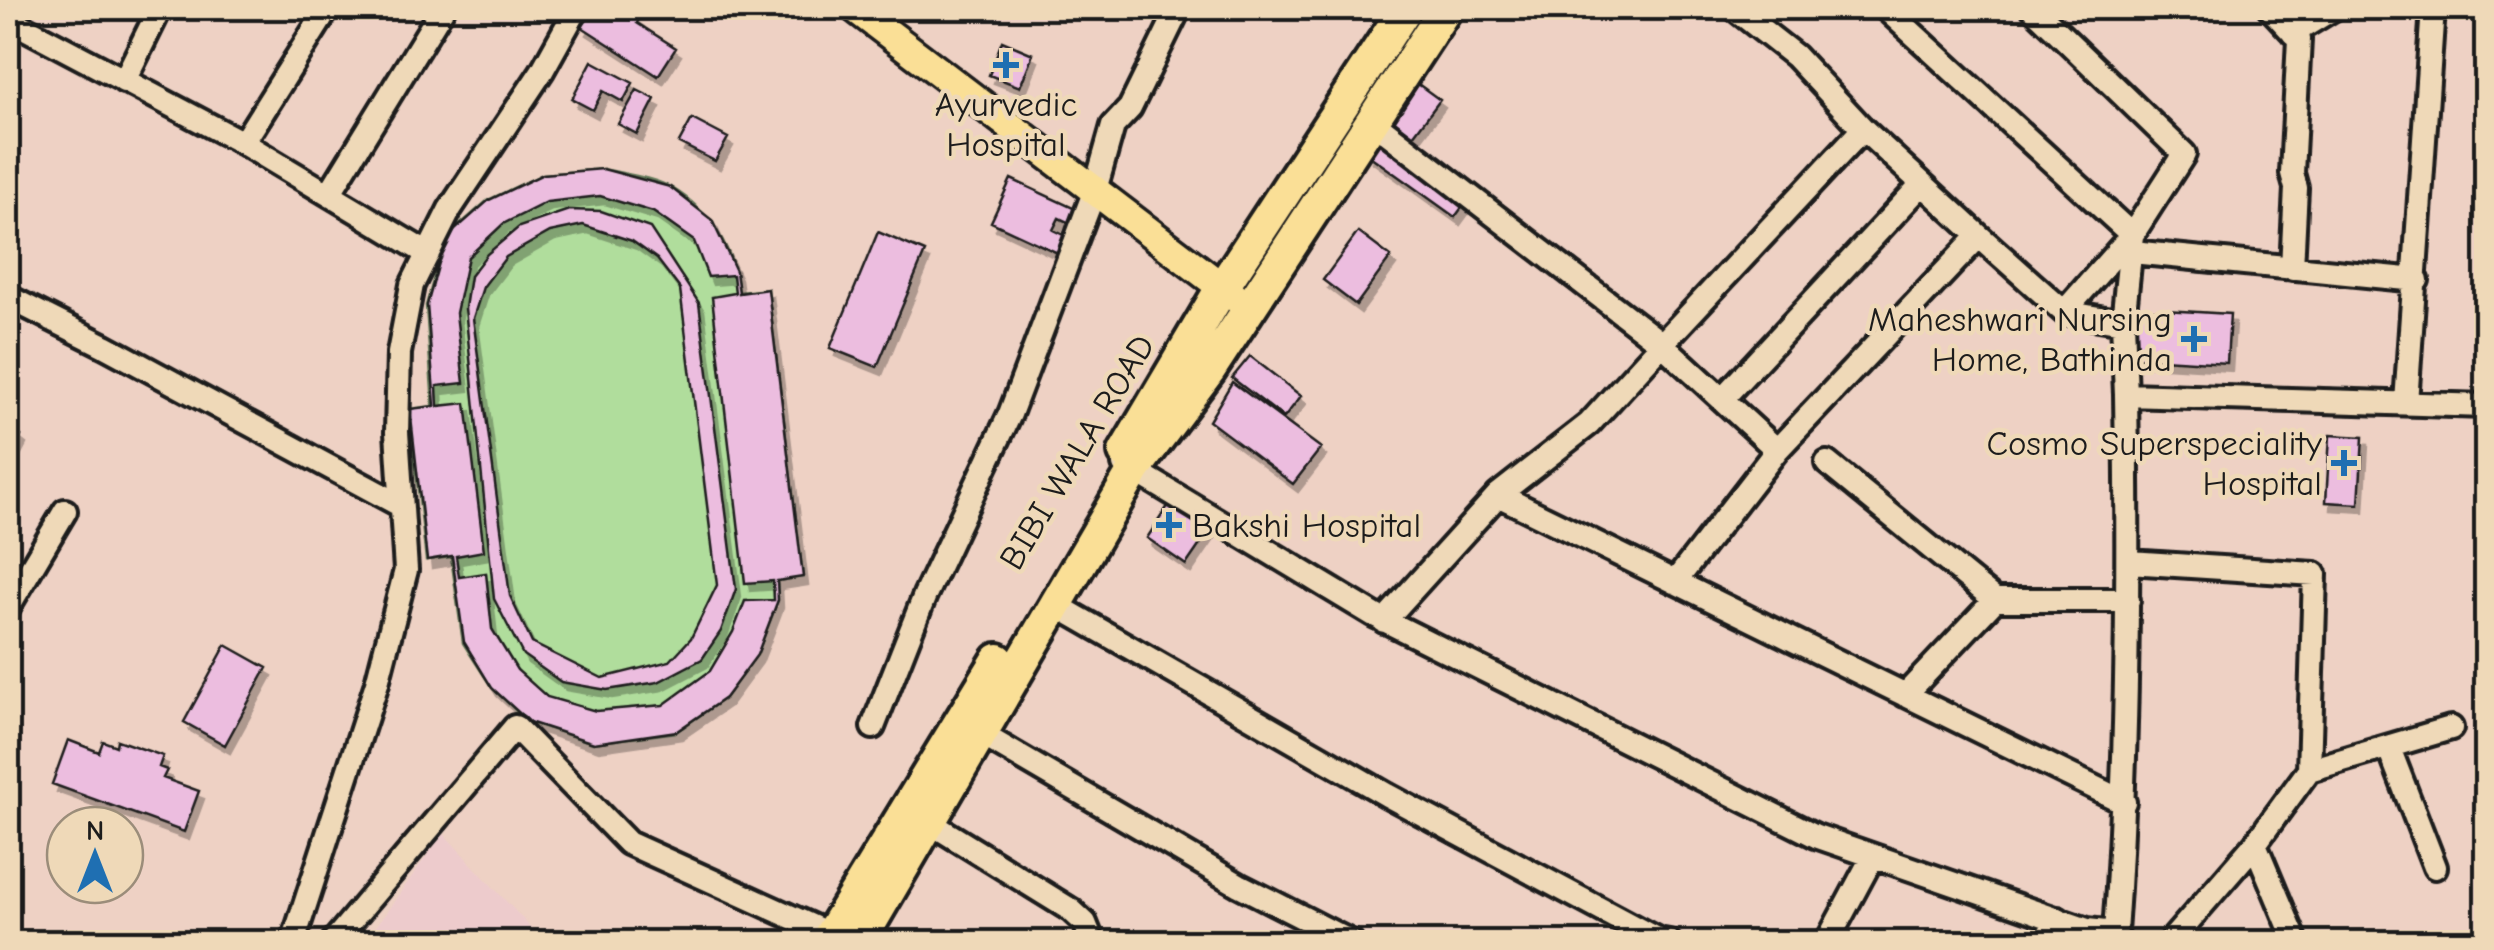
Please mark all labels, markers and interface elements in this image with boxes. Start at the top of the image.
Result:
marker: Ayurvedic Hospital [993,52,1019,78]
place label: Ayurvedic Hospital [935,84,1077,165]
place label: Maheshwari Nursing Home, Bathinda [1868,299,2172,380]
marker: Maheshwari Nursing Home, Bathinda [2181,326,2207,352]
street label: BIBI WALA ROAD [991,327,1163,577]
place label: Cosmo Superspeciality Hospital [1986,423,2322,504]
marker: Cosmo Superspeciality Hospital [2331,450,2357,476]
place label: Bakshi Hospital [1192,505,1421,546]
marker: Bakshi Hospital [1156,512,1182,538]
north arrow [45,805,145,905]
text: N [86,815,104,847]

